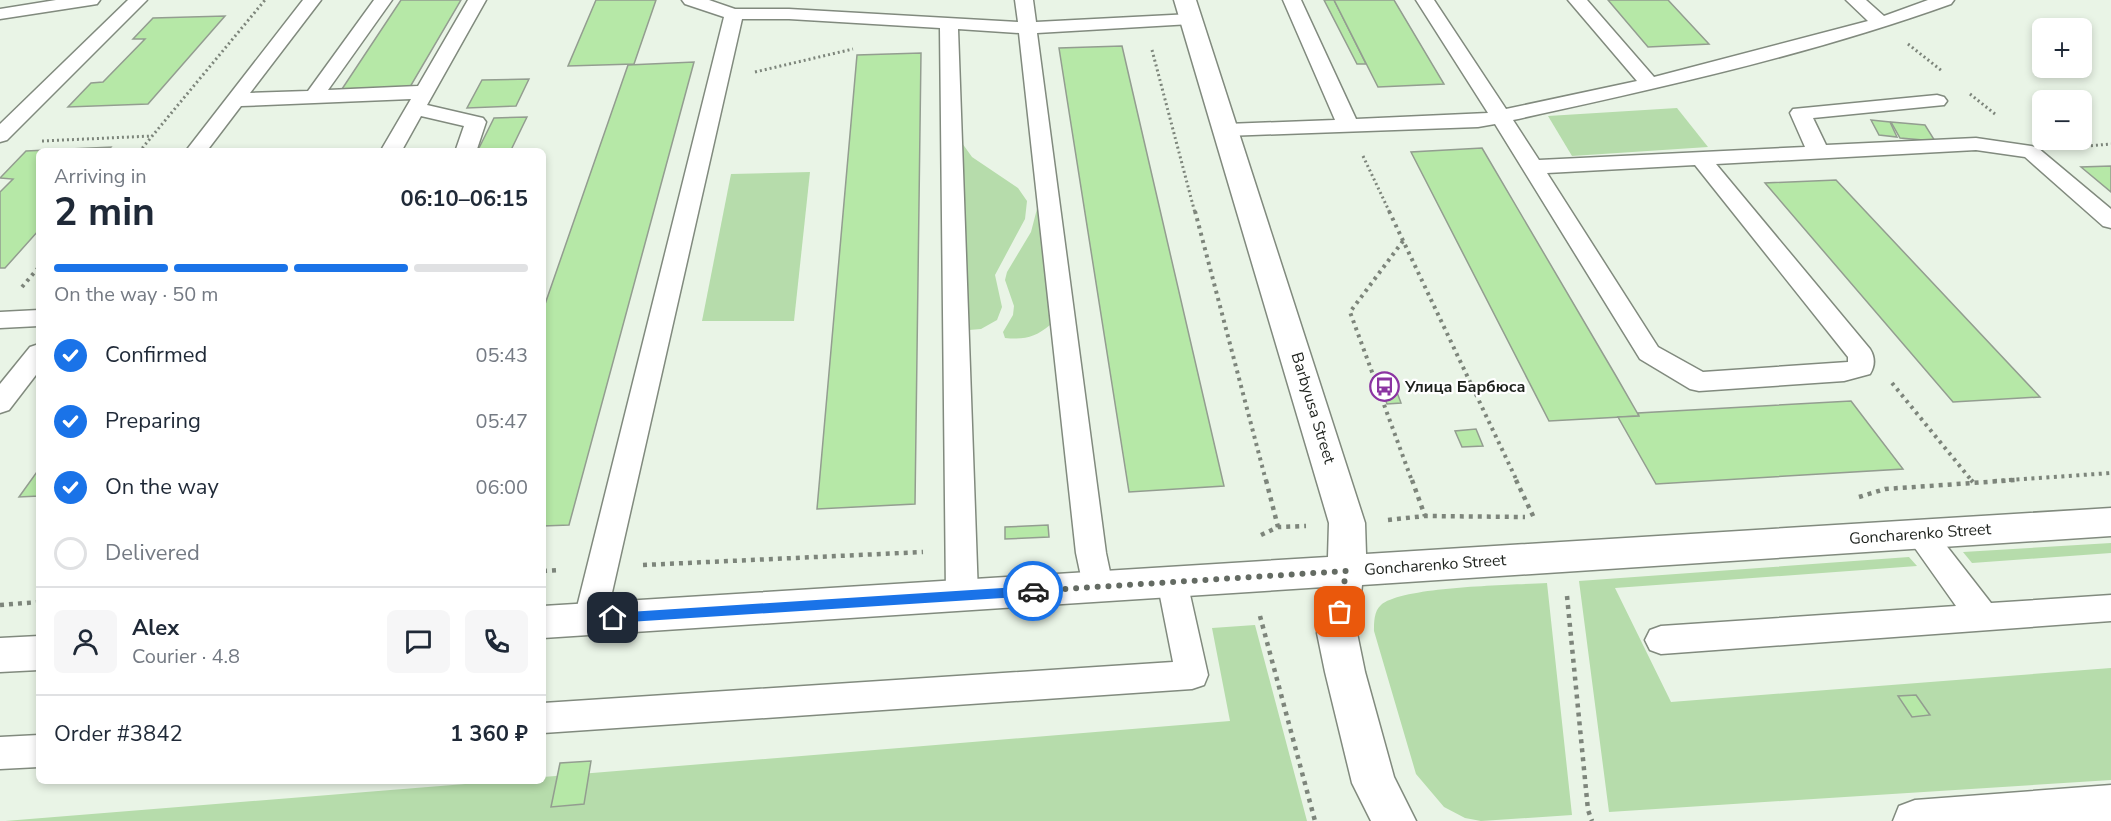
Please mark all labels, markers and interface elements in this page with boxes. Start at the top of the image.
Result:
map controls [2032,18,2092,150]
button: + [2032,18,2092,78]
button: − [2032,90,2092,150]
text: Arriving in [54,163,147,190]
text: 06:10–06:15 [400,184,528,214]
text: 2 min [54,186,155,239]
text: On the way · 50 m [54,281,218,308]
icon: check [54,339,87,372]
text: Confirmed [105,340,207,370]
text: 05:43 [475,342,528,369]
street label: Barbyusa Street [1286,350,1341,467]
bus stop icon: Улица Барбюса [1368,371,1400,403]
place label: Улица Барбюса [1404,376,1526,398]
icon: check [54,405,87,438]
text: Preparing [105,406,201,436]
text: 05:47 [475,408,528,435]
icon: check [54,471,87,504]
text: On the way [105,472,219,502]
text: 06:00 [475,474,528,501]
street label: Goncharenko Street [1848,518,1992,550]
text: Delivered [105,538,200,568]
street label: Goncharenko Street [1363,549,1507,581]
courier [1003,561,1063,621]
icon: car [1017,575,1050,608]
pin [1314,586,1365,637]
pin [587,592,638,643]
icon: bag [1323,595,1356,628]
icon: home [596,601,629,634]
button: person [54,610,117,673]
button: chat [387,610,450,673]
button: phone [465,610,528,673]
text: Alex [132,613,179,643]
text: Courier · 4.8 [132,643,240,670]
text: Order #3842 [54,719,183,749]
text: 1 360 ₽ [450,719,528,749]

